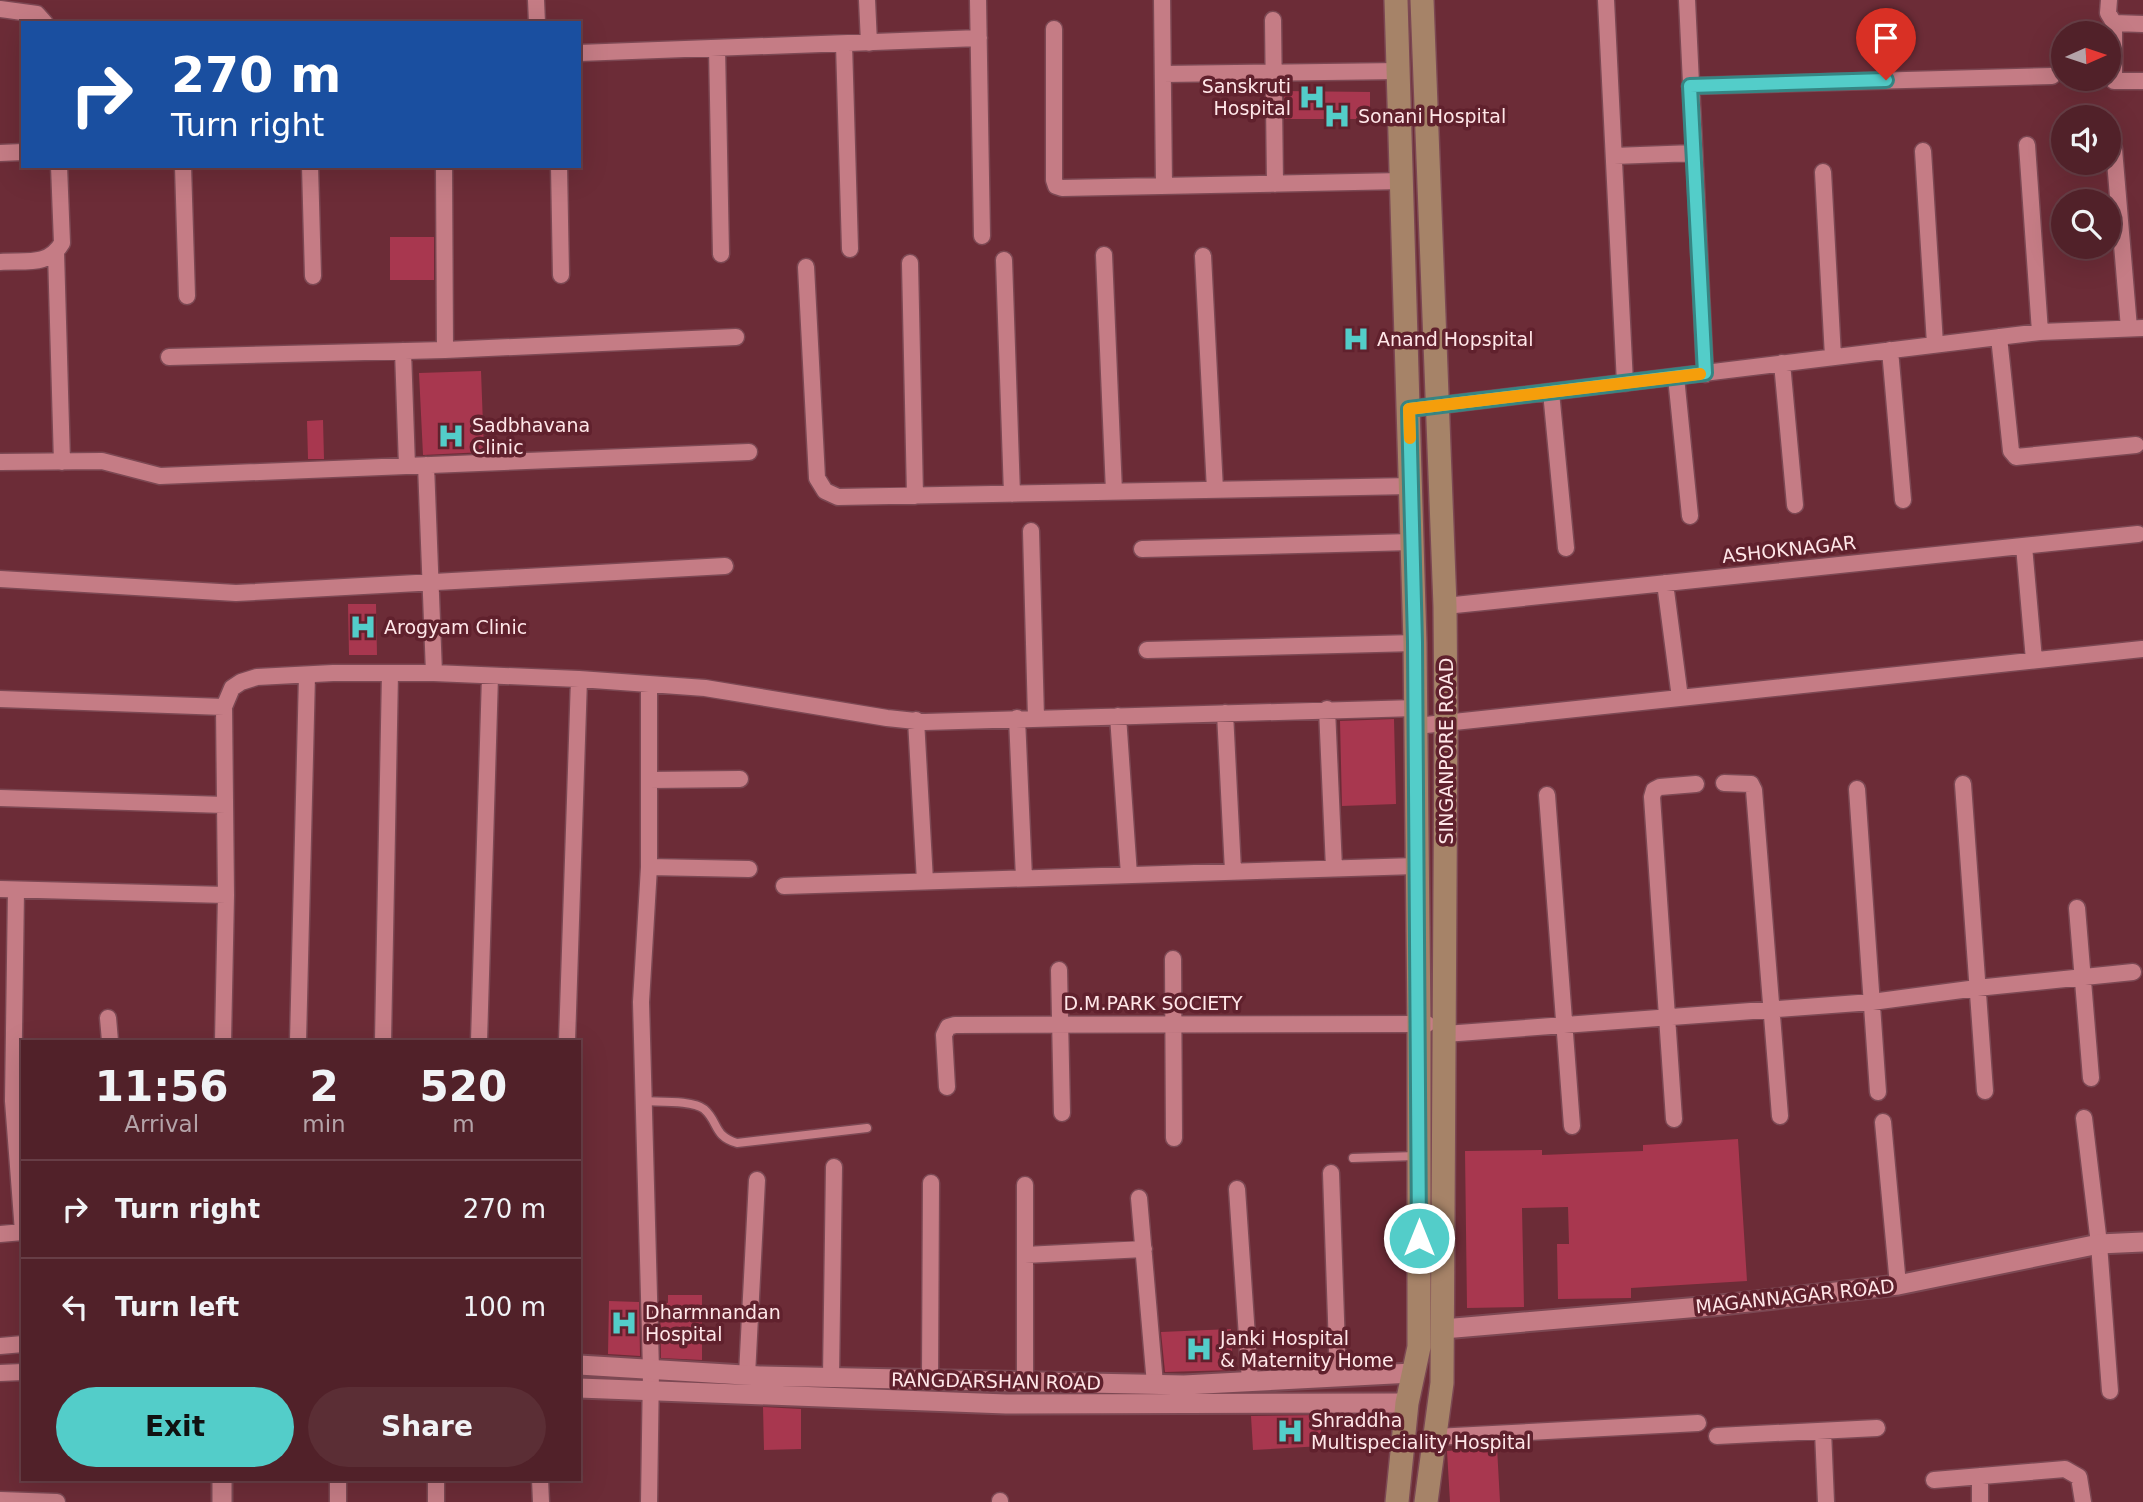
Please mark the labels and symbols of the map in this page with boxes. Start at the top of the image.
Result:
pin [1856,8,1916,80]
north arrow [2051,21,2121,91]
place label: Sanskruti Hospital [1202,75,1291,119]
hospital icon: Sanskruti Hospital [1297,82,1327,112]
hospital icon: Sonani Hospital [1322,101,1352,131]
place label: Sonani Hospital [1358,105,1506,127]
hospital icon: Anand Hopspital [1341,324,1371,354]
place label: Anand Hopspital [1377,328,1533,350]
place label: Sadbhavana Clinic [472,414,590,458]
hospital icon: Sadbhavana Clinic [436,421,466,451]
street label: ASHOKNAGAR [1721,531,1857,567]
hospital icon: Arogyam Clinic [348,612,378,642]
place label: Arogyam Clinic [384,616,527,638]
street label: SINGANPORE ROAD [1435,658,1457,844]
street label: D.M.PARK SOCIETY [1063,992,1243,1014]
position arrow [1382,1201,1456,1275]
street label: MAGANNAGAR ROAD [1694,1275,1896,1317]
place label: Dharmnandan Hospital [645,1301,781,1345]
hospital icon: Dharmnandan Hospital [609,1308,639,1338]
place label: Janki Hospital & Maternity Home [1219,1327,1394,1371]
hospital icon: Janki Hospital & Maternity Home [1184,1334,1214,1364]
street label: RANGDARSHAN ROAD [891,1368,1101,1394]
place label: Shraddha Multispeciality Hospital [1311,1409,1531,1453]
hospital icon: Shraddha Multispeciality Hospital [1275,1416,1305,1446]

